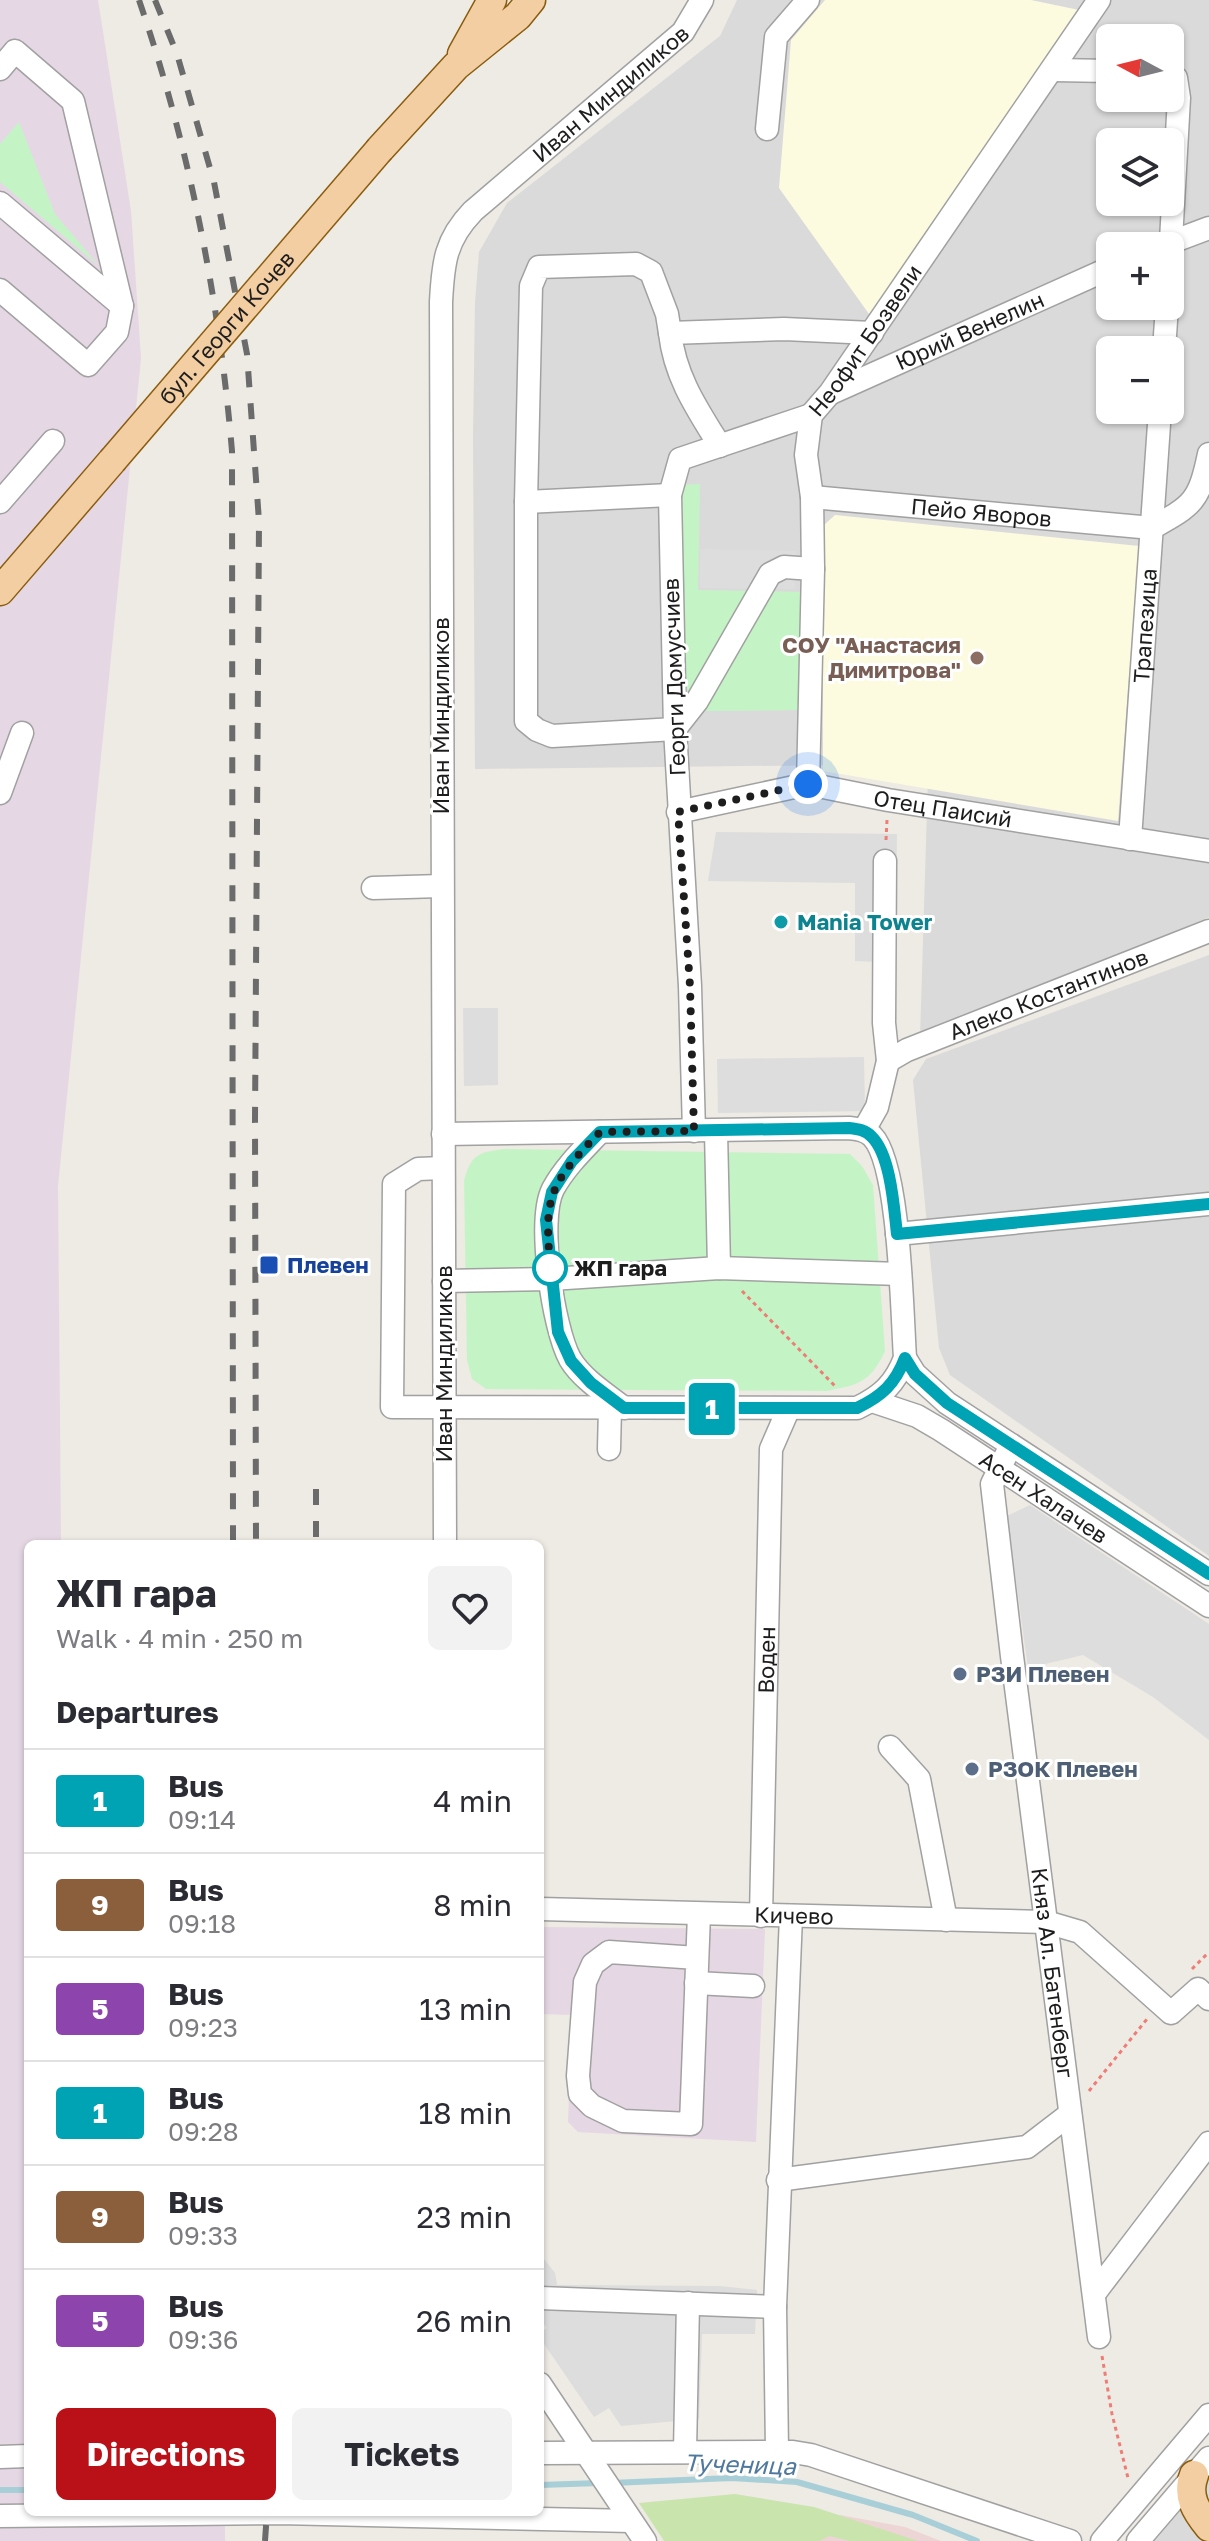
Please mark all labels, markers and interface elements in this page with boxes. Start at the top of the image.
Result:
street label: Иван Миндиликов [526,19,694,168]
north arrow [1096,24,1184,112]
map controls [1096,24,1184,424]
button: layers [1096,128,1184,216]
button: + [1096,232,1184,320]
street label: бул. Георги Кочев [153,245,300,409]
street label: Неофит Бозвели [802,259,927,422]
street label: Юрий Венелин [891,285,1048,375]
button: − [1096,336,1184,424]
street label: Пейо Яворов [910,492,1053,532]
street label: Трапезица [1127,567,1162,684]
street label: Георги Домусчиев [657,578,690,776]
street label: Иван Миндиликов [427,617,454,815]
place label: СОУ "Анастасия Димитрова" [782,631,961,683]
marker: СОУ "Анастасия Димитрова" [968,649,986,667]
your location [788,764,828,804]
street label: Отец Паисий [871,783,1014,833]
place label: Mania Tower [797,908,933,935]
marker: Mania Tower [772,913,790,931]
street label: Алеко Костантинов [945,942,1152,1045]
place label: Плевен [287,1251,369,1278]
marker: ЖП гара [533,1251,567,1285]
marker: Плевен [258,1254,280,1276]
place label: ЖП гара [574,1254,667,1281]
street label: Иван Миндиликов [430,1265,457,1463]
line badge: 1 [686,1383,738,1435]
text: 1 [705,1392,719,1425]
street label: Асен Халачев [975,1445,1113,1549]
button: heart [428,1566,512,1650]
text: ЖП гара [56,1570,217,1615]
text: Walk · 4 min · 250 m [56,1623,303,1654]
street label: Воден [752,1626,780,1694]
place label: РЗИ Плевен [976,1660,1109,1687]
marker: РЗИ Плевен [951,1665,969,1683]
text: Departures [56,1694,219,1730]
place label: РЗОК Плевен [988,1755,1138,1782]
marker: РЗОК Плевен [963,1760,981,1778]
text: Bus [168,1768,224,1804]
text: 4 min [433,1783,512,1819]
text: 1 [93,1784,107,1817]
text: 09:14 [168,1804,236,1835]
street label: Княз Ал. Батенберг [1026,1866,1080,2080]
text: Bus [168,1872,224,1908]
text: 8 min [433,1887,512,1923]
text: 9 [91,1888,109,1921]
street label: Кичево [754,1901,834,1930]
text: 09:18 [168,1908,236,1939]
text: Bus [168,1976,224,2012]
text: 13 min [419,1991,512,2027]
text: 5 [91,1992,109,2025]
text: 09:23 [168,2012,238,2043]
text: Bus [168,2080,224,2116]
text: 18 min [419,2095,512,2131]
text: 1 [93,2096,107,2129]
text: 09:28 [168,2116,239,2147]
text: Bus [168,2184,224,2220]
text: 23 min [417,2199,512,2235]
text: 9 [91,2200,109,2233]
text: 09:33 [168,2220,238,2251]
text: Bus [168,2288,224,2324]
text: 26 min [416,2303,512,2339]
text: 5 [91,2304,109,2337]
text: 09:36 [168,2324,239,2355]
button: Directions [56,2408,276,2500]
button: Tickets [292,2408,512,2500]
water label: Тученица [684,2447,798,2481]

